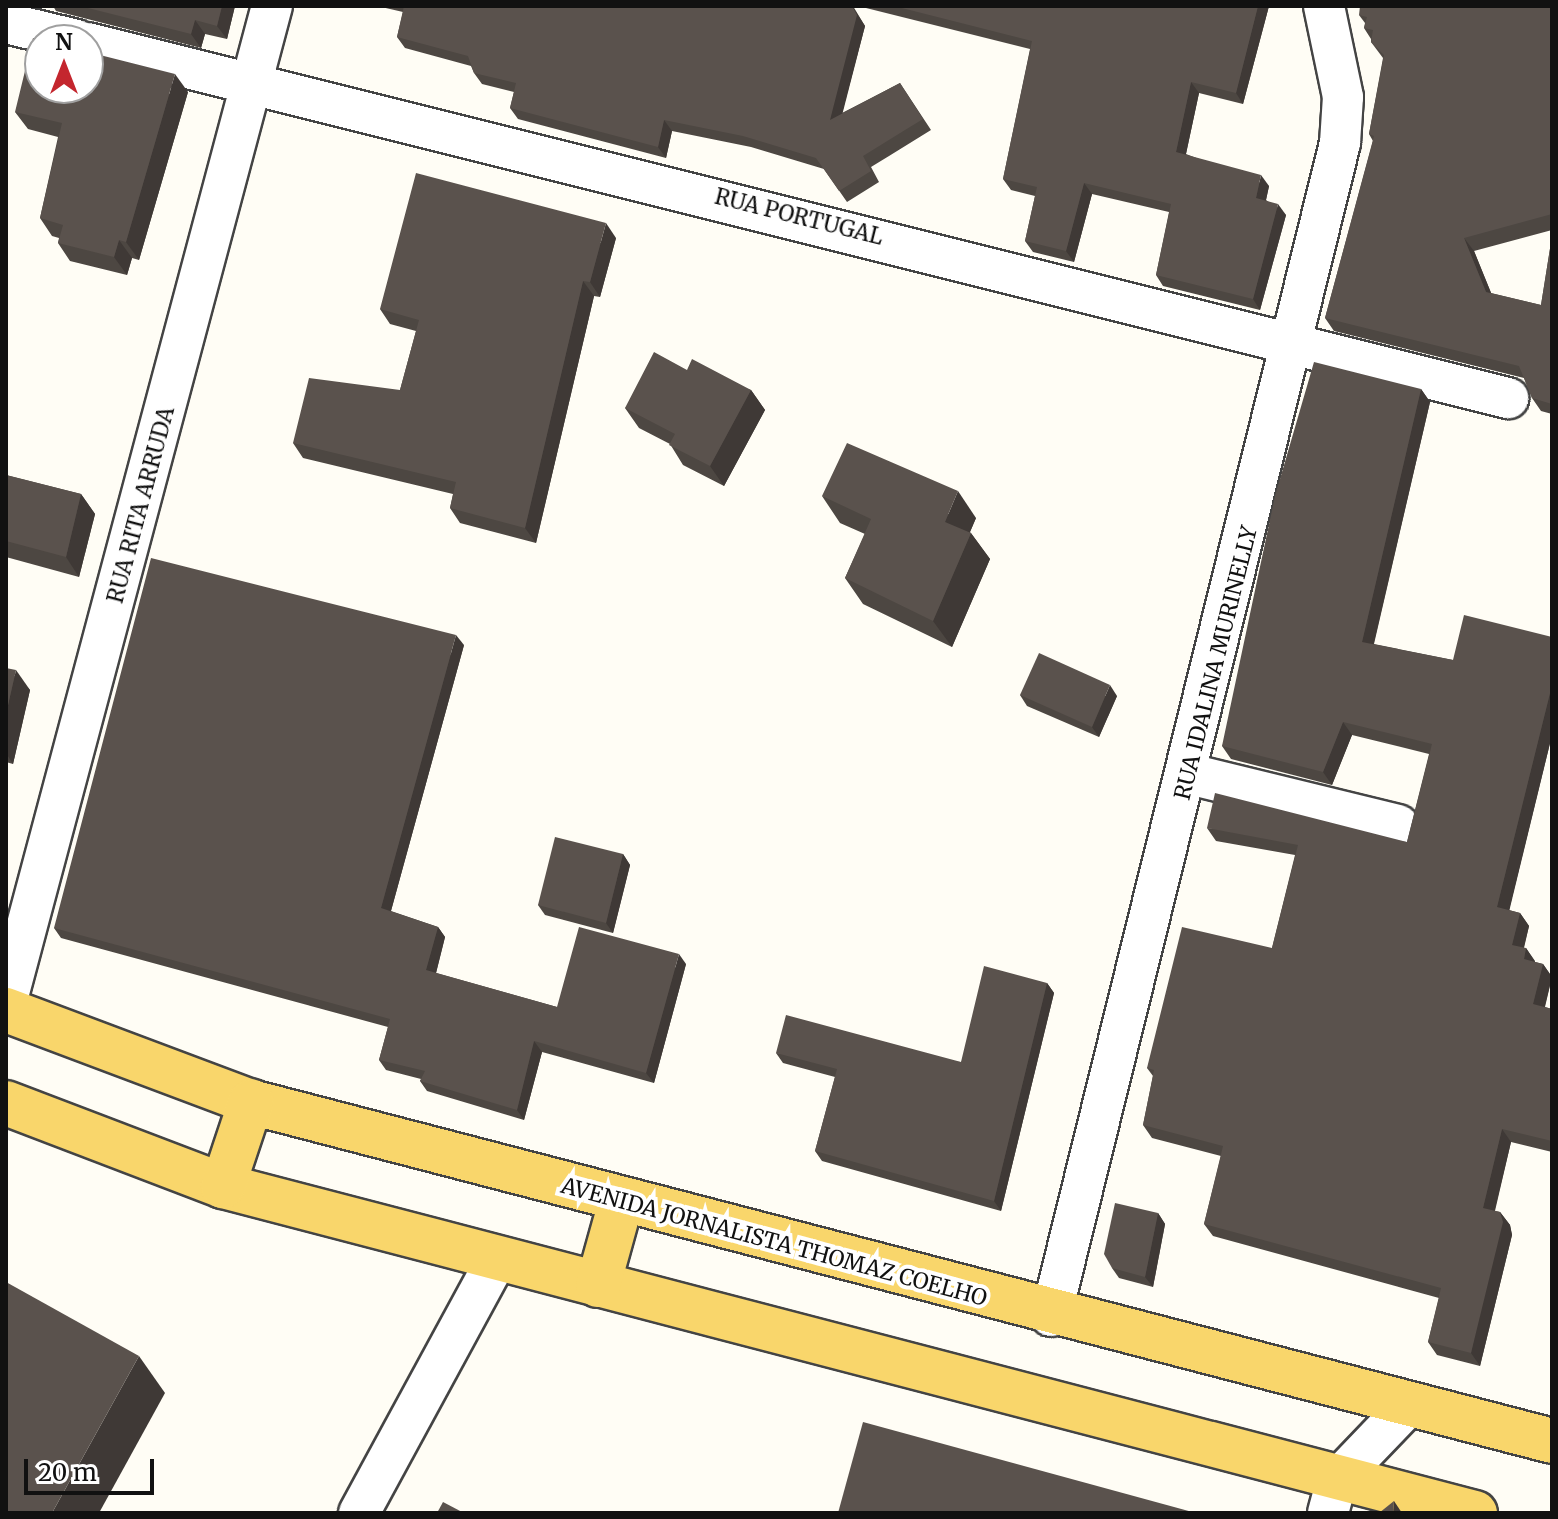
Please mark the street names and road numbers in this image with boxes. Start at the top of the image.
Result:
street label: RUA PORTUGAL [712,183,886,251]
street label: RUA RITA ARRUDA [102,404,180,606]
street label: RUA IDALINA MURINELLY [1169,523,1263,803]
street label: AVENIDA JORNALISTA THOMAZ COELHO [558,1172,990,1312]

